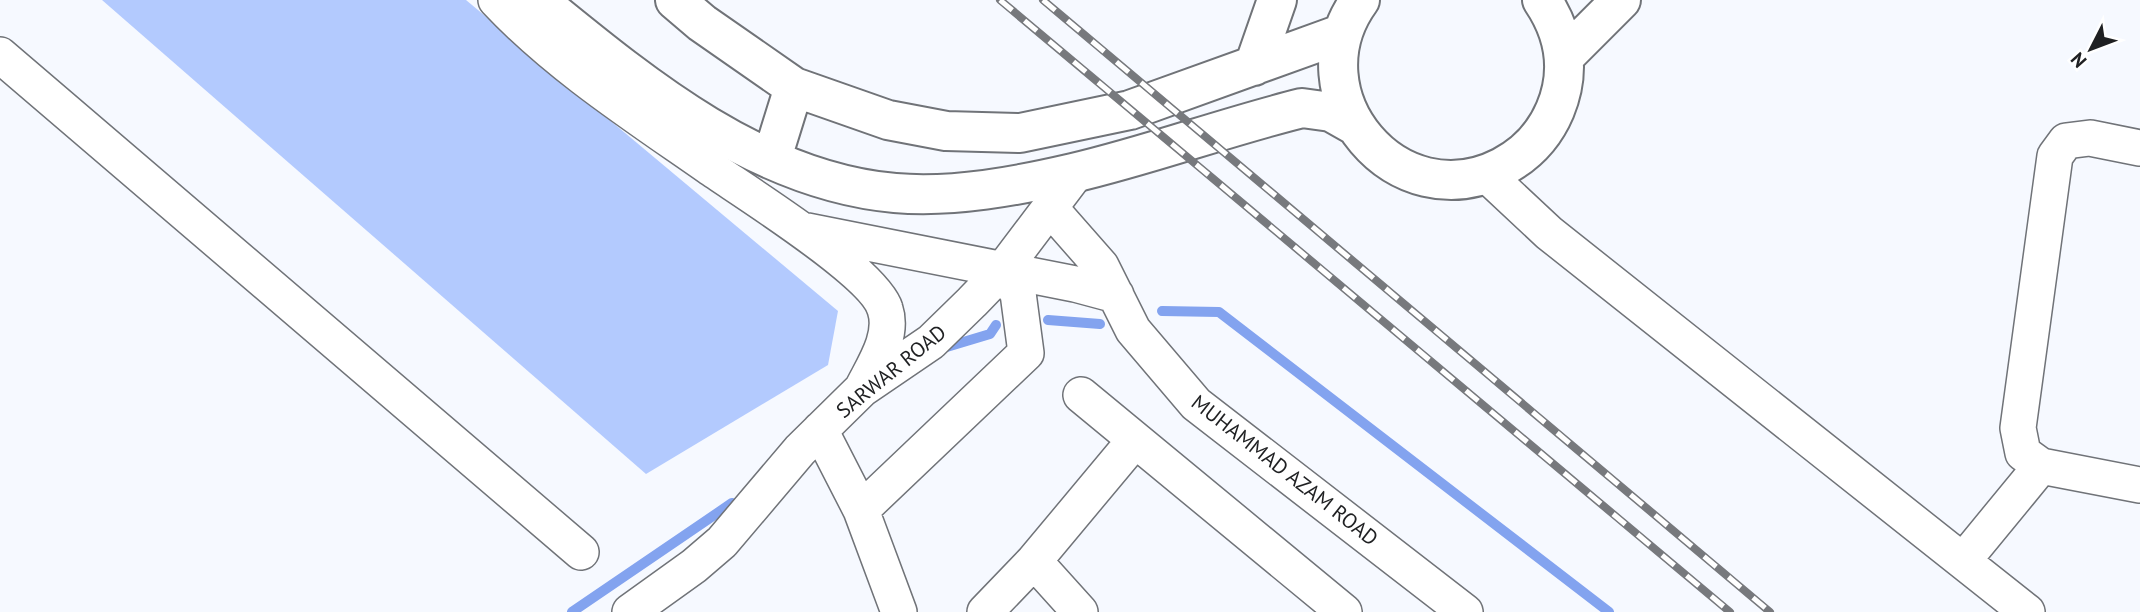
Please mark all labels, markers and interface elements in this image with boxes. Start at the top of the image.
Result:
north arrow [2056,14,2126,84]
text: N [2065,48,2091,73]
street label: SARWAR ROAD [831,318,951,424]
street label: MUHAMMAD AZAM ROAD [1186,389,1384,551]

